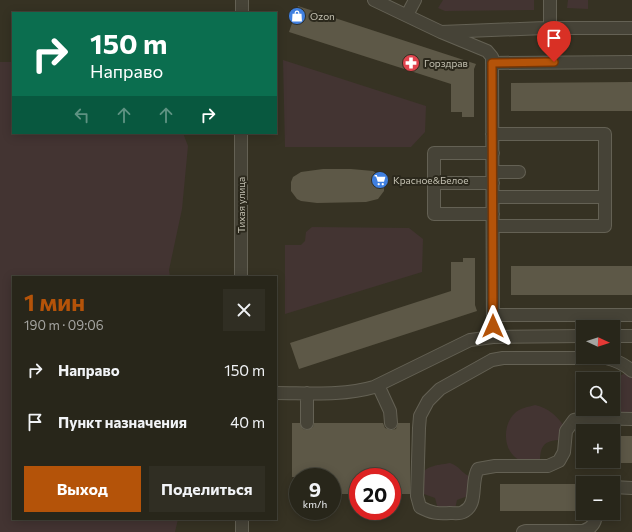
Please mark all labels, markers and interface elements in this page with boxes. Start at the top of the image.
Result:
shop icon: Ozon [287,6,307,26]
place label: Ozon [310,10,335,22]
pin [537,21,571,62]
text: 150 m [90,26,167,60]
icon: arrive [543,27,565,49]
icon: right [24,28,76,80]
pharmacy icon: Горздрав [401,53,421,73]
place label: Горздрав [424,57,468,69]
text: Направо [90,60,163,82]
icon: left [71,104,93,126]
icon: ahead [113,104,135,126]
icon: ahead [155,104,177,126]
icon: right [197,104,219,126]
supermarket icon: Красное&Белое [370,170,390,190]
place label: Красное&Белое [393,174,469,186]
street label: Тихая улица [235,177,247,233]
text: 1 мин [24,287,85,316]
button: close [223,289,265,331]
position arrow [472,305,514,347]
text: 190 m · 09:06 [24,317,104,333]
north arrow [576,320,620,364]
map controls [576,320,620,520]
icon: right [24,359,46,381]
text: Направо [58,361,120,379]
text: 150 m [224,361,265,379]
button: search [576,372,620,416]
icon: arrive [24,411,46,433]
text: Пункт назначения [58,413,187,431]
text: 40 m [230,413,265,431]
button: + [576,424,620,468]
button: Выход [24,466,141,512]
button: Поделиться [149,466,265,512]
speed limit sign: 20 [349,468,401,520]
button: − [576,476,620,520]
text: 9 [309,477,321,501]
text: km/h [303,498,327,510]

